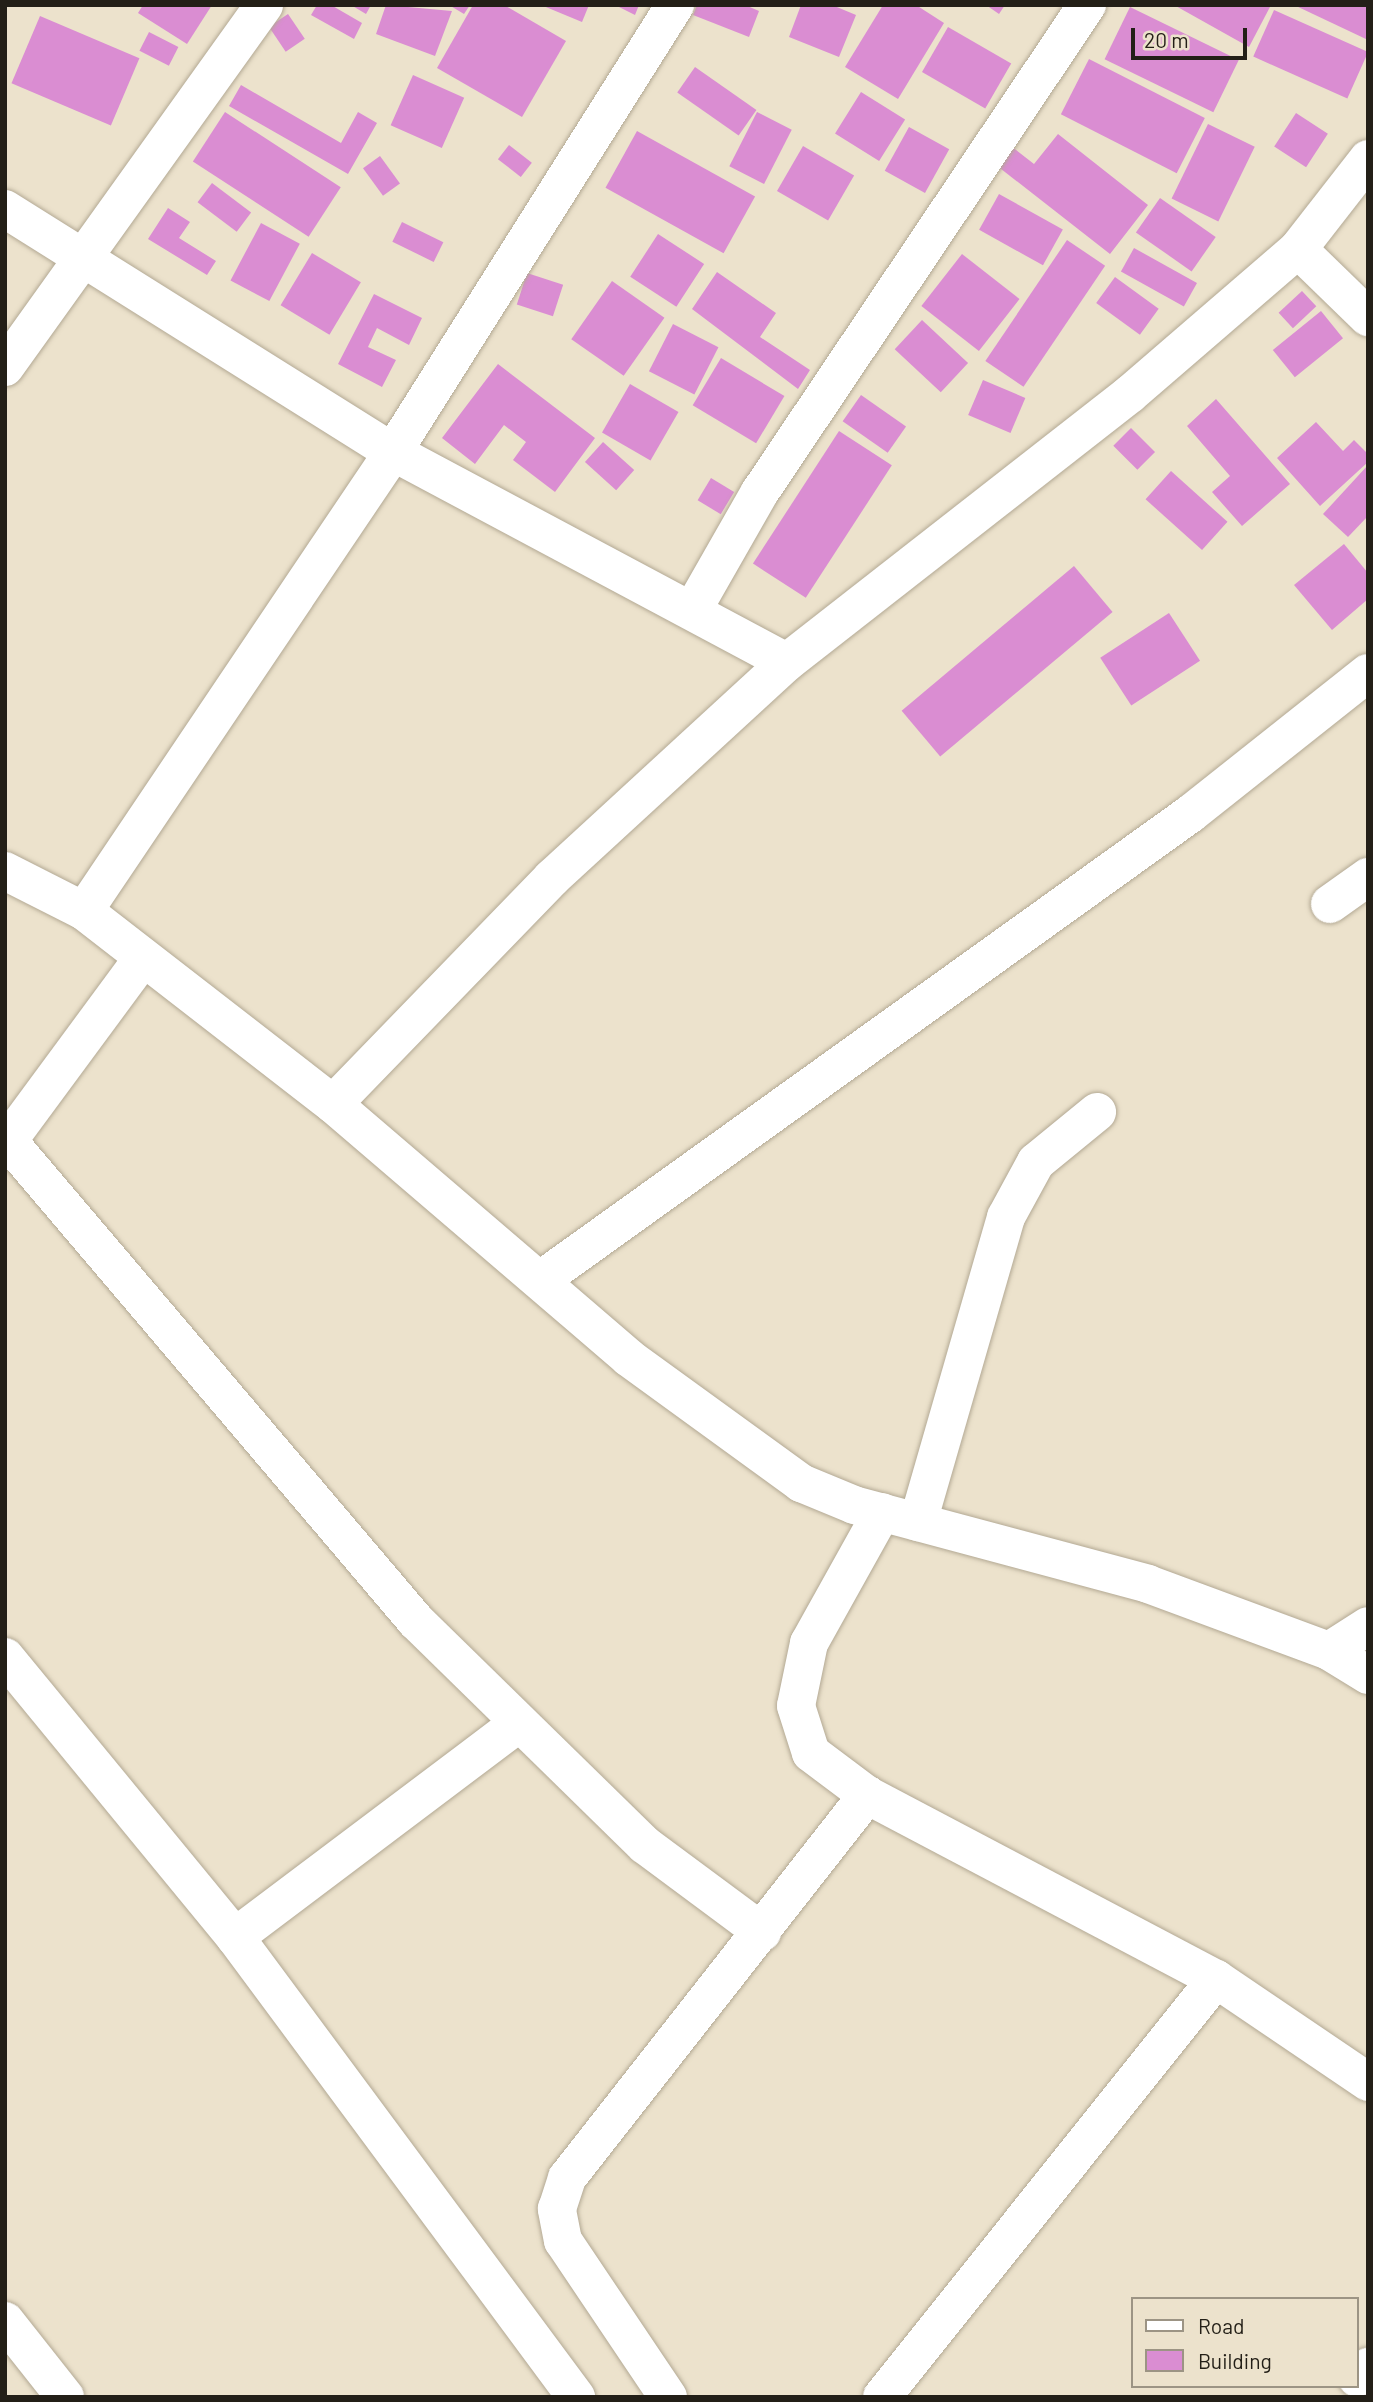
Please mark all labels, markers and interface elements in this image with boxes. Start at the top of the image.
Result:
scale bar [1135,14,1250,58]
text: 20 m [1144,27,1189,52]
legend [1132,2297,1359,2388]
text: Road [1198,2313,1244,2338]
text: Building [1198,2348,1272,2373]

